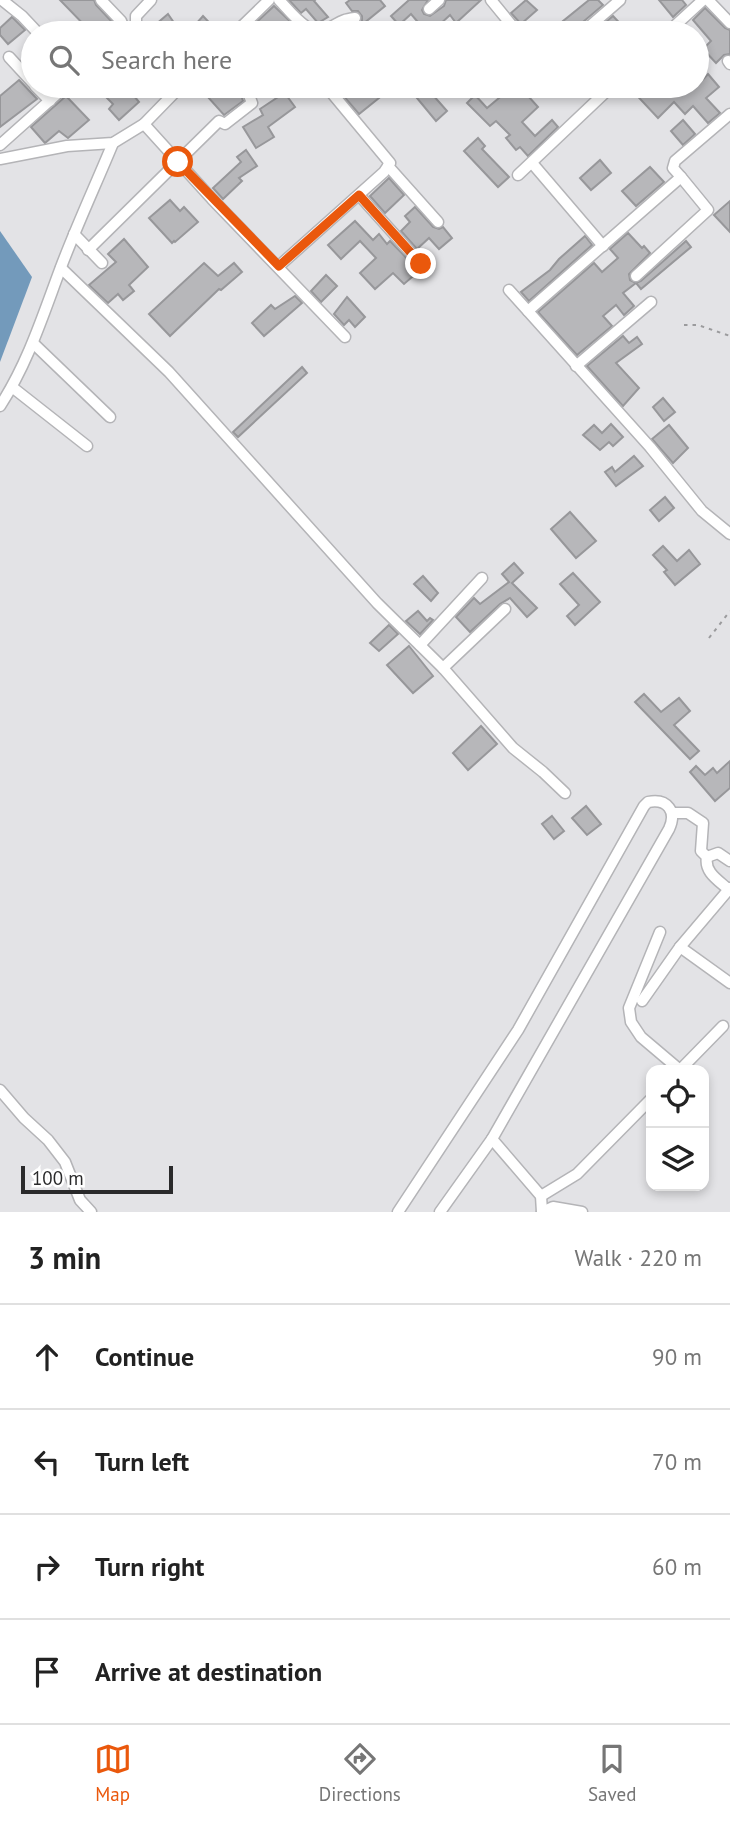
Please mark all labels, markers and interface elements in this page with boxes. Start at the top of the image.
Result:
search box [21,21,709,98]
icon: search [45,41,83,79]
text: Search here [101,43,232,76]
route start [162,146,193,177]
route end [405,248,436,279]
map controls [646,1065,709,1191]
button: locate [646,1065,709,1128]
button: layers [646,1128,709,1191]
scale bar [21,1163,173,1195]
text: 100 m [32,1166,84,1190]
text: 3 min [28,1238,101,1277]
text: Walk · 220 m [575,1243,702,1272]
icon: ahead [28,1338,66,1376]
text: Continue [95,1340,194,1373]
text: 90 m [652,1342,702,1371]
icon: left [28,1443,66,1481]
text: Turn left [95,1445,189,1478]
text: 70 m [652,1447,702,1476]
icon: right [28,1548,66,1586]
text: Turn right [95,1550,204,1583]
text: 60 m [652,1552,702,1581]
icon: arrive [28,1653,66,1691]
text: Arrive at destination [95,1655,322,1688]
tab: Map [94,1740,132,1806]
tab: Directions [319,1740,401,1806]
tab: Saved [588,1740,636,1806]

